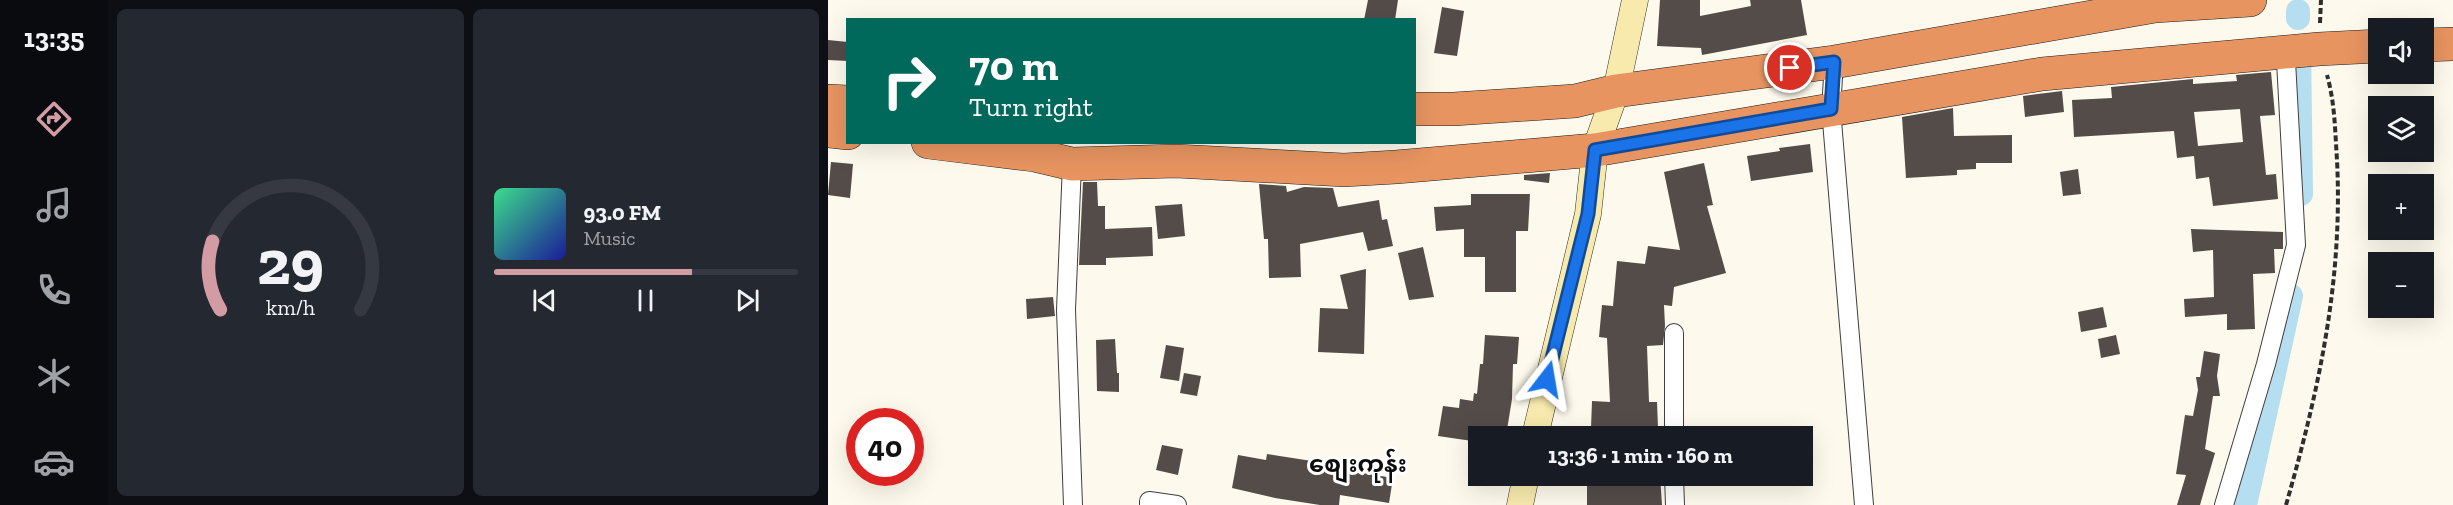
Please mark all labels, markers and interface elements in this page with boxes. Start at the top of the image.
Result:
map controls [2368,18,2434,318]
button: sound [2368,18,2434,84]
text: 13:35 [24,22,84,54]
text: 70 m [969,40,1059,91]
icon: right [870,42,948,120]
pin [1764,42,1815,93]
icon: arrive [1773,51,1806,84]
text: Turn right [969,91,1093,123]
button: layers [2368,96,2434,162]
icon: directions [33,98,75,140]
button: + [2368,174,2434,240]
icon: music [33,184,75,226]
text: 93.0 FM [584,199,661,226]
text: 29 [257,225,324,300]
text: Music [584,226,636,250]
button: − [2368,252,2434,318]
icon: phone [33,269,75,311]
icon: previous [528,284,561,317]
icon: pause [629,284,662,317]
icon: next [731,284,764,317]
text: km/h [266,295,315,320]
position arrow [1515,347,1579,411]
icon: climate [33,355,75,397]
speed limit sign: 40 [846,408,924,486]
icon: car [33,441,75,483]
text: 13:36 · 1 min · 160 m [1548,442,1733,469]
district label: စျေးကုန်း [1309,448,1407,484]

